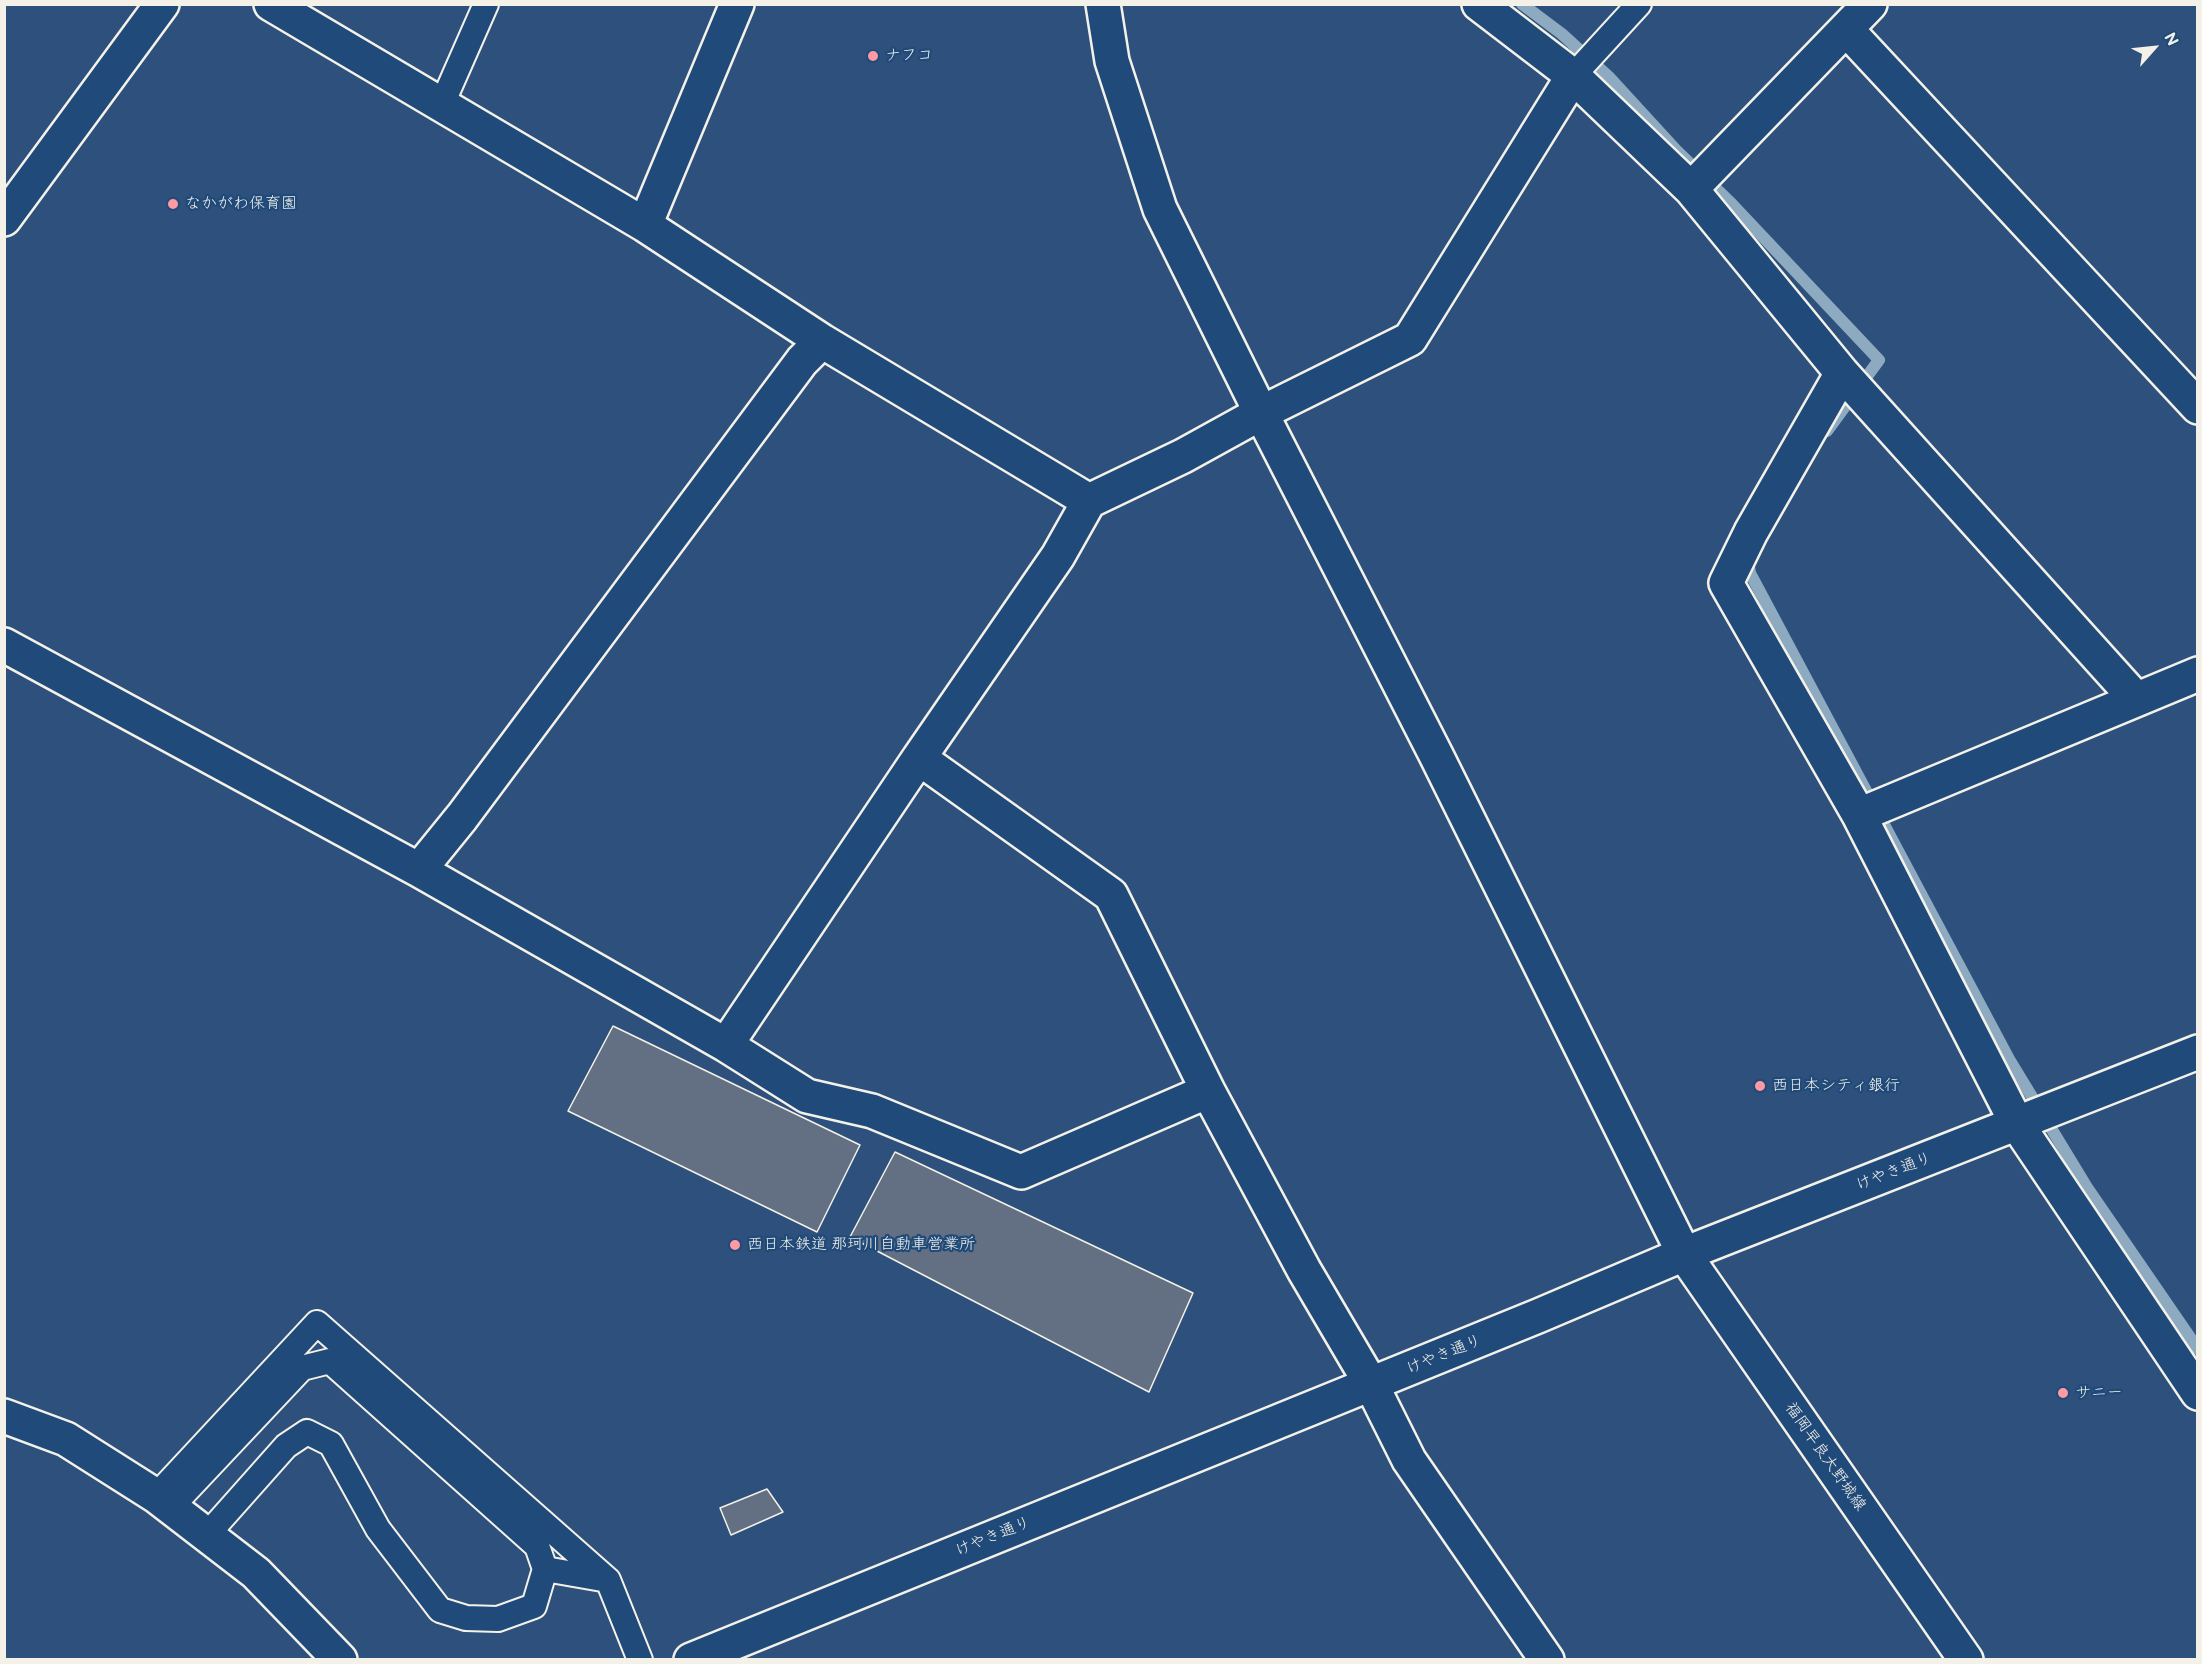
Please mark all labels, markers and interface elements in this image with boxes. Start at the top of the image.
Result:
north arrow [2124,18,2184,78]
text: N [2159,30,2182,49]
place label: ナフコ [885,46,933,66]
marker: ナフコ [866,49,880,63]
place label: なかがわ保育園 [185,194,297,214]
marker: なかがわ保育園 [166,197,180,211]
place label: 西日本シティ銀行 [1772,1076,1900,1096]
marker: 西日本シティ銀行 [1753,1079,1767,1093]
street label: けやき通り [1853,1149,1935,1195]
place label: 西日本鉄道 那珂川自動車営業所 [747,1235,975,1255]
marker: 西日本鉄道 那珂川自動車営業所 [728,1238,742,1252]
street label: けやき通り [1403,1331,1485,1379]
place label: サニー [2075,1383,2123,1403]
marker: サニー [2056,1386,2070,1400]
street label: 福岡早良大野城線 [1780,1399,1870,1515]
street label: けやき通り [952,1513,1034,1561]

